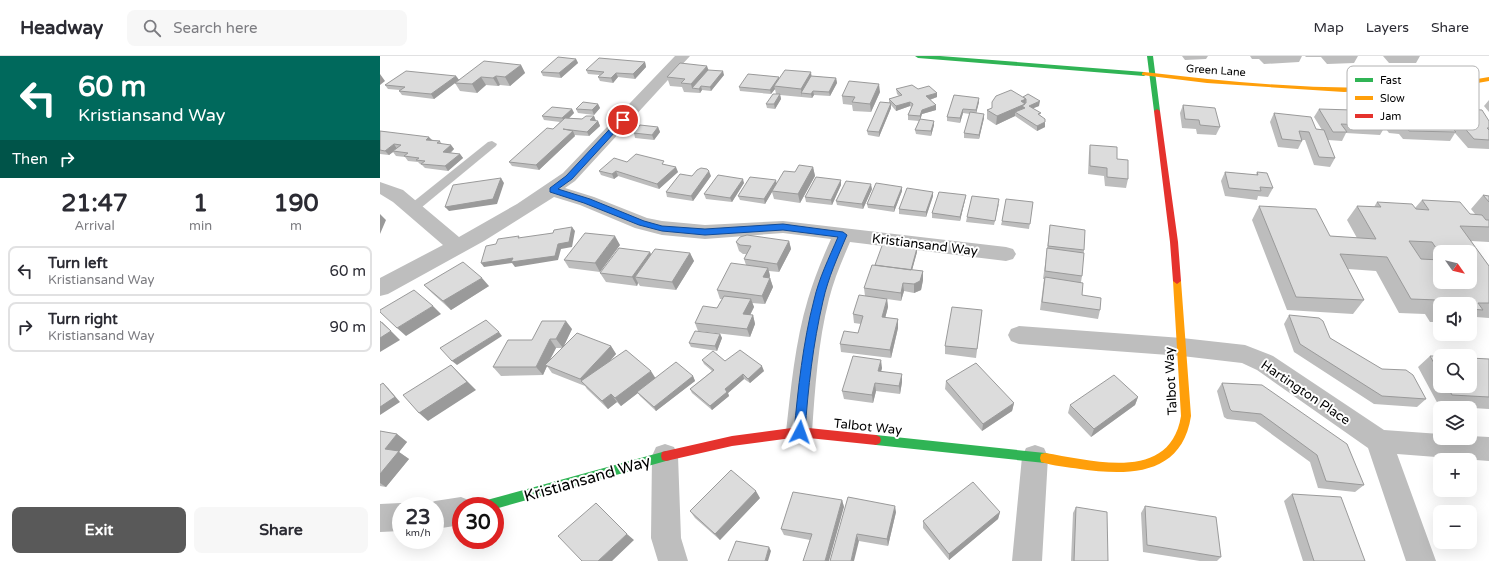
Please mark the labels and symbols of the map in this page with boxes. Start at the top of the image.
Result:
street label: Green Lane [1186,62,1246,79]
legend [1347,66,1479,130]
text: Fast [1380,74,1401,87]
text: Slow [1380,92,1405,105]
pin [606,103,640,137]
text: Jam [1380,110,1401,123]
street label: Kristiansand Way [871,231,979,259]
north arrow [1433,245,1477,289]
street label: Talbot Way [1161,346,1181,416]
street label: Hartington Place [1258,357,1353,429]
position arrow [779,411,821,453]
street label: Talbot Way [833,415,903,439]
street label: Kristiansand Way [522,451,653,507]
speed limit sign: 30 [452,497,504,549]

